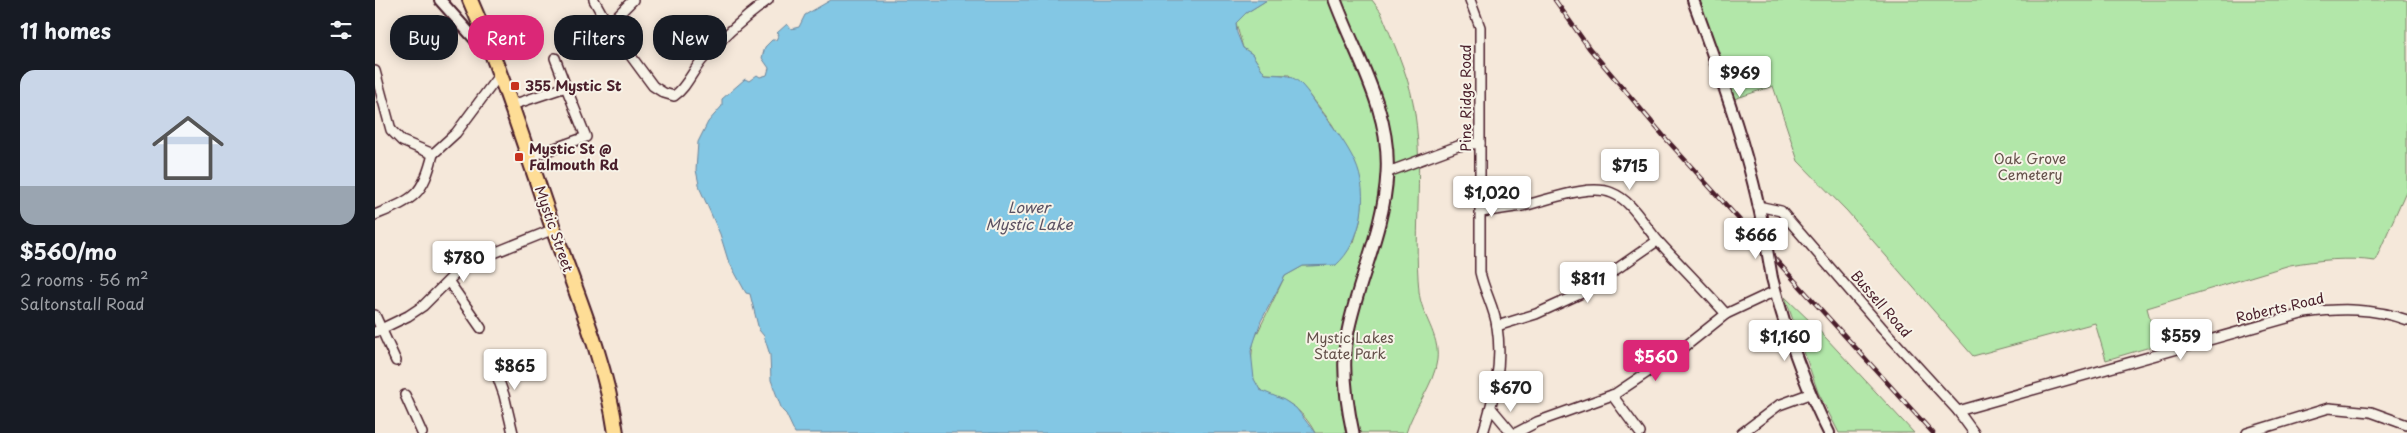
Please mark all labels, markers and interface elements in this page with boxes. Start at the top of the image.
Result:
text: 11 homes [20,14,111,46]
chip: Buy [390,15,458,60]
chip: Rent [468,15,544,60]
chip: Filters [554,15,643,60]
chip: New [653,15,727,60]
icon: filters [327,16,355,44]
street label: Pine Ridge Road [1455,44,1476,152]
pin: $969 [1710,56,1770,98]
text: $969 [1720,60,1760,84]
place label: 355 Mystic St [525,75,622,96]
marker: 355 Mystic St [509,80,521,92]
icon: home [143,103,233,193]
place label: Mystic St @ Falmouth Rd [529,138,619,175]
pin: $715 [1600,148,1660,191]
park label: Oak Grove Cemetery [1994,148,2066,185]
marker: Mystic St @ Falmouth Rd [513,151,525,163]
text: $715 [1612,153,1648,177]
pin: $1,020 [1451,176,1533,218]
text: $1,020 [1464,180,1520,204]
street label: Mystic Street [530,183,579,275]
water label: Lower Mystic Lake [986,195,1073,235]
pin: $666 [1726,218,1786,260]
text: $666 [1735,222,1777,246]
text: $560/mo [20,235,117,267]
pin: $780 [434,240,494,283]
text: $780 [443,245,485,269]
pin: $811 [1558,262,1618,304]
street label: Bussell Road [1846,265,1917,342]
text: $811 [1571,266,1605,290]
text: 2 rooms · 56 m² [20,267,149,291]
street label: Roberts Road [2234,287,2326,328]
text: Saltonstall Road [20,291,145,315]
pin: $559 [2151,318,2211,361]
pin: $1,160 [1744,320,1826,362]
text: $559 [2161,323,2201,347]
text: $1,160 [1760,324,1810,348]
park label: Mystic Lakes State Park [1306,327,1394,364]
pin: $560 [1626,340,1686,382]
text: $560 [1634,344,1678,368]
pin: $865 [485,348,545,391]
text: $865 [495,353,535,377]
pin: $670 [1481,370,1541,413]
text: $670 [1490,375,1532,399]

